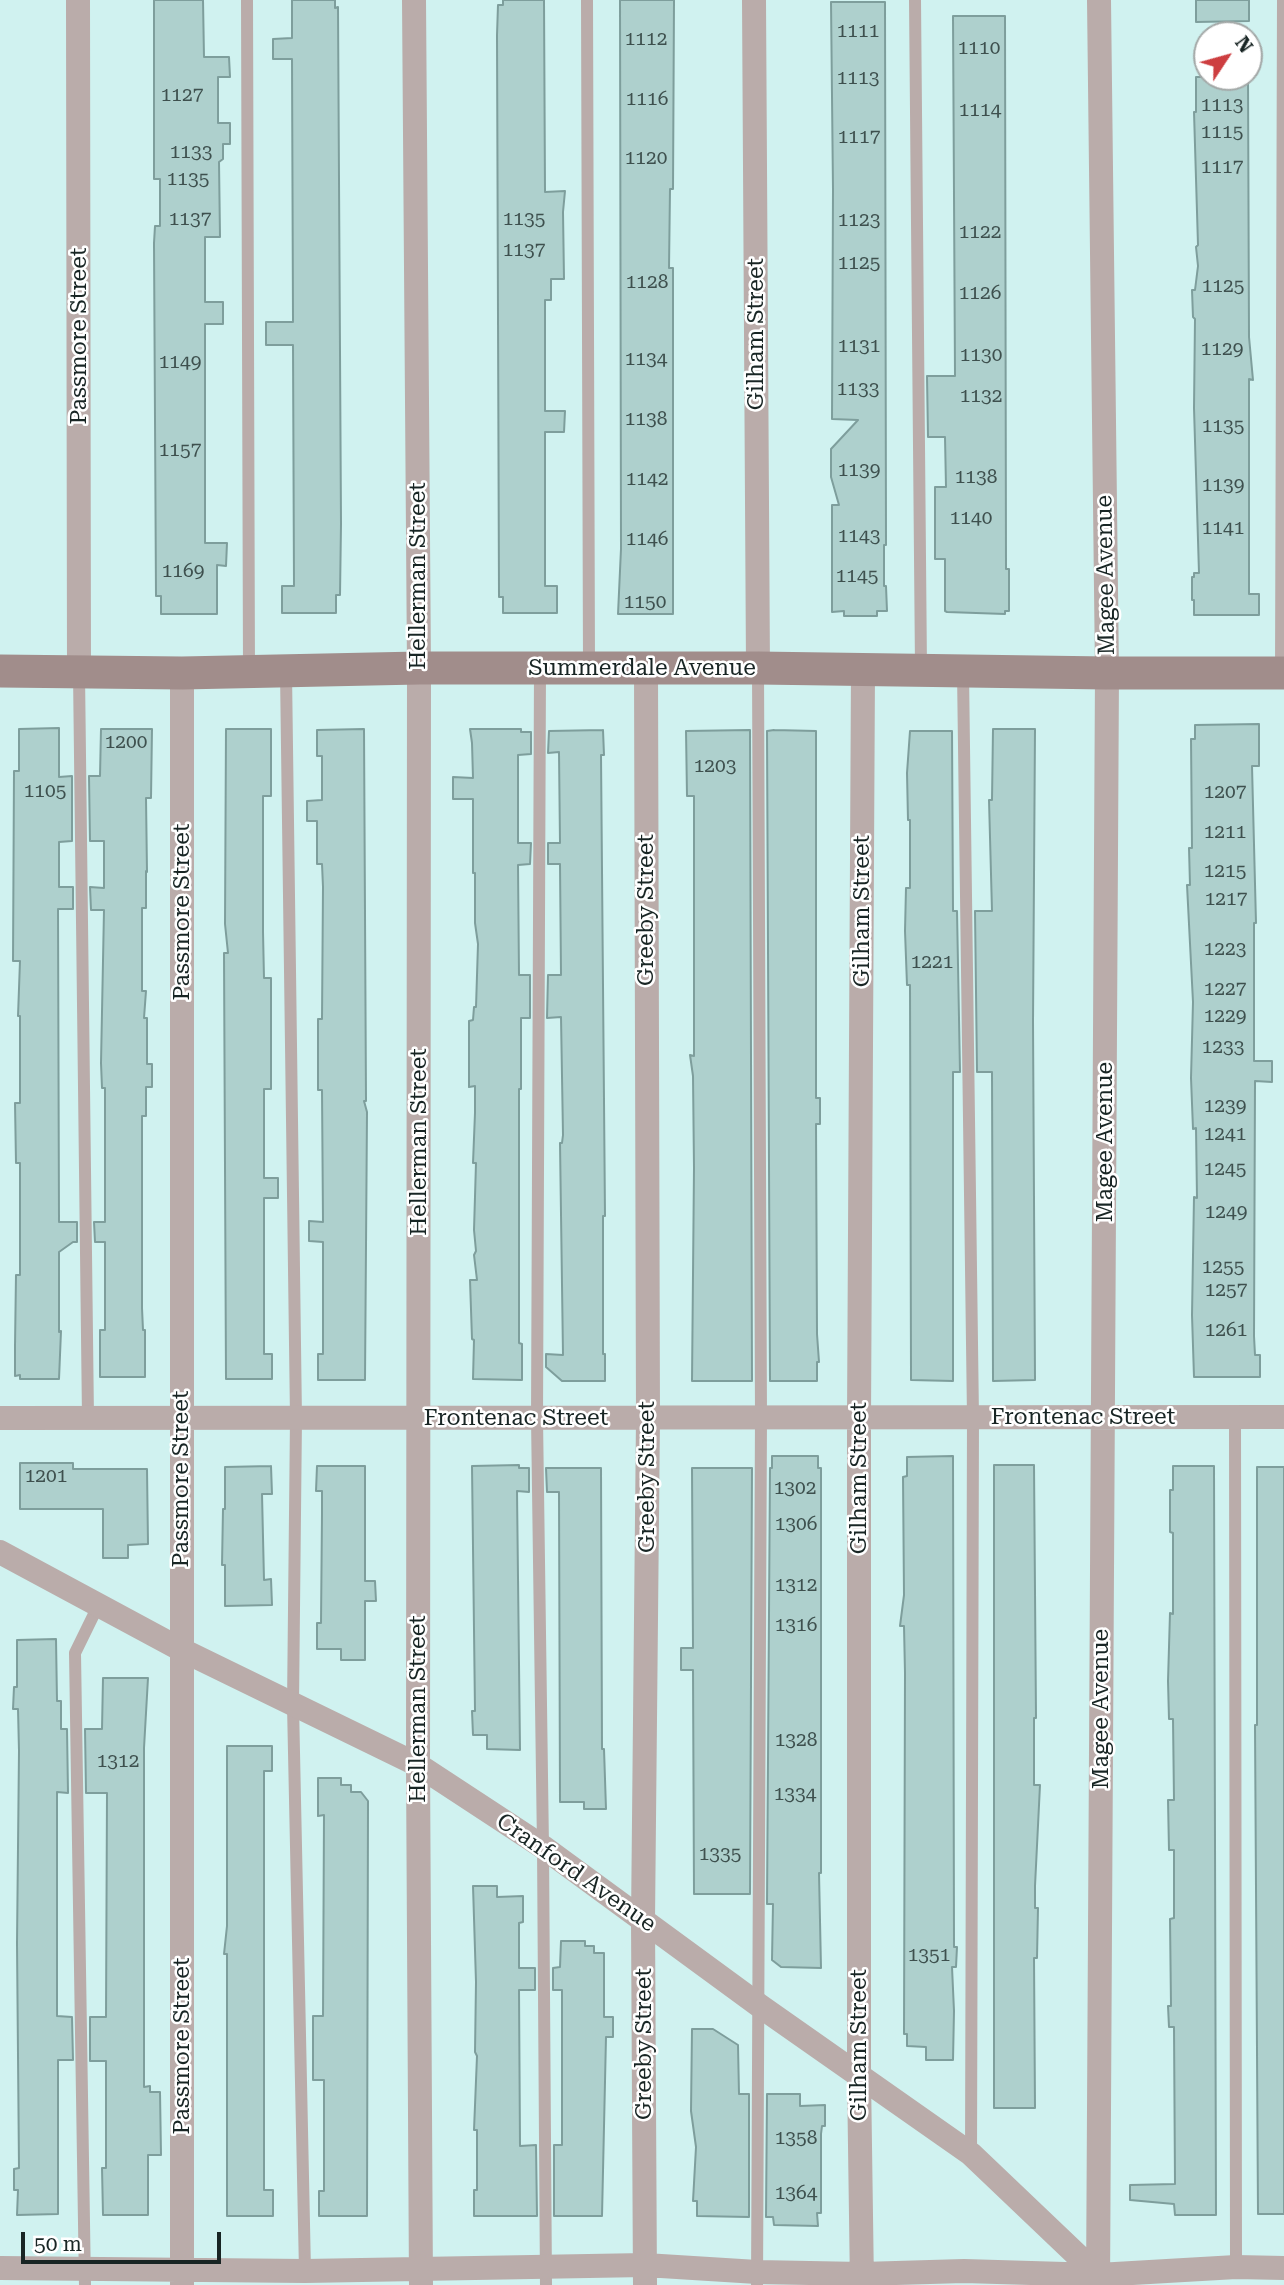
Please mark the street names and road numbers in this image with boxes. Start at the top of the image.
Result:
street label: Passmore Street [65,247,93,425]
street label: Gilham Street [742,258,770,410]
street label: Hellerman Street [404,482,432,670]
street label: Magee Avenue [1091,495,1121,655]
street label: Summerdale Avenue [528,654,756,682]
street label: Passmore Street [168,823,196,1001]
street label: Greeby Street [632,834,660,986]
street label: Gilham Street [848,835,876,987]
street label: Hellerman Street [405,1048,433,1236]
street label: Magee Avenue [1091,1062,1119,1222]
street label: Passmore Street [167,1390,195,1568]
street label: Greeby Street [633,1401,661,1553]
street label: Gilham Street [845,1402,873,1554]
street label: Frontenac Street [991,1403,1175,1431]
street label: Frontenac Street [424,1404,608,1432]
street label: Hellerman Street [404,1615,432,1803]
street label: Magee Avenue [1087,1629,1115,1789]
street label: Cranford Avenue [491,1808,661,1938]
street label: Passmore Street [168,1957,196,2135]
street label: Greeby Street [630,1968,658,2120]
street label: Gilham Street [845,1969,873,2121]

